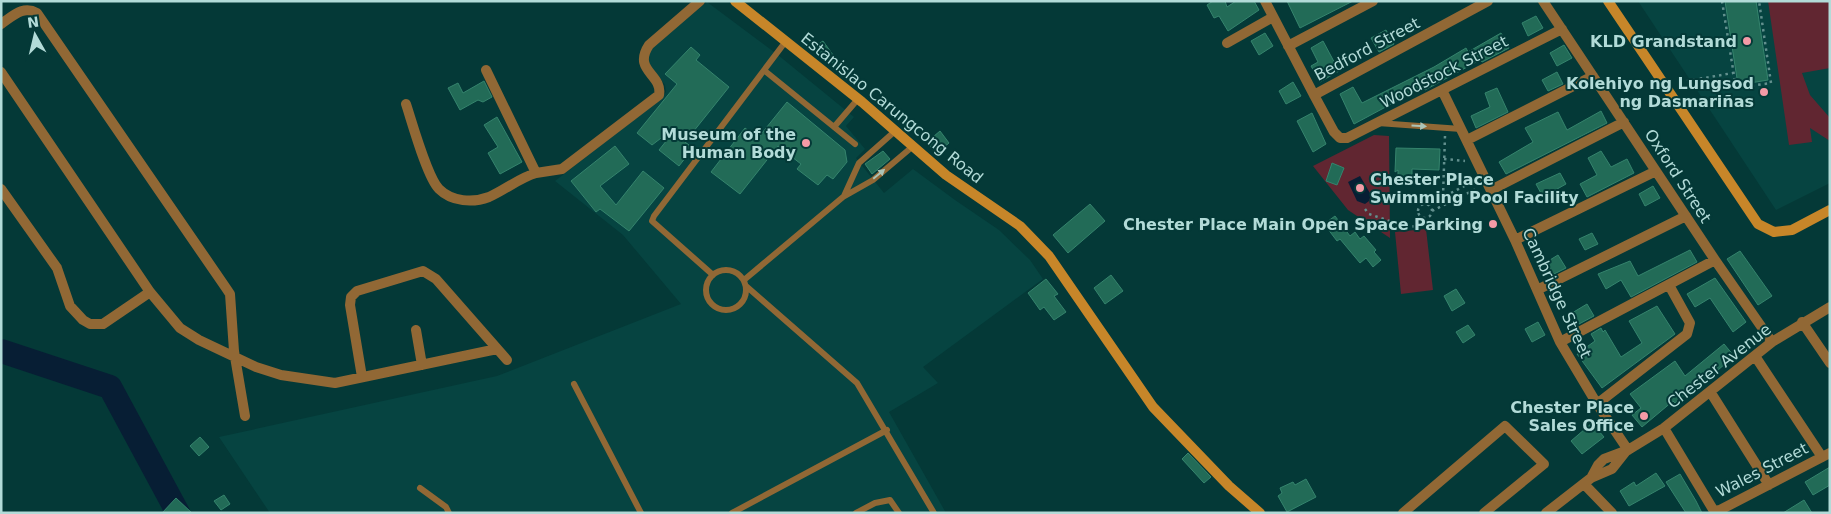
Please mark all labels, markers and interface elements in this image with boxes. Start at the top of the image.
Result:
north arrow [10,10,60,60]
text: N [26,13,40,31]
street label: Bedford Street [1311,13,1423,85]
street label: Estanislao Carungcong Road [797,29,987,187]
street label: Woodstock Street [1377,32,1511,112]
place label: KLD Grandstand [1590,32,1737,51]
marker: KLD Grandstand [1741,35,1753,47]
place label: Kolehiyo ng Lungsod ng Dasmariñas [1566,74,1754,111]
marker: Kolehiyo ng Lungsod ng Dasmariñas [1758,86,1770,98]
one-way arrow [1411,122,1427,130]
place label: Museum of the Human Body [661,125,797,162]
street label: Oxford Street [1641,126,1715,226]
marker: Museum of the Human Body [800,137,812,149]
one-way arrow [873,169,886,180]
place label: Chester Place Swimming Pool Facility [1370,170,1579,207]
marker: Chester Place Swimming Pool Facility [1354,182,1366,194]
place label: Chester Place Main Open Space Parking [1123,215,1483,234]
marker: Chester Place Main Open Space Parking [1487,218,1499,230]
street label: Cambridge Street [1518,225,1596,361]
street label: Chester Avenue [1663,320,1775,412]
place label: Chester Place Sales Office [1510,398,1634,435]
marker: Chester Place Sales Office [1638,410,1650,422]
street label: Wales Street [1713,439,1811,501]

